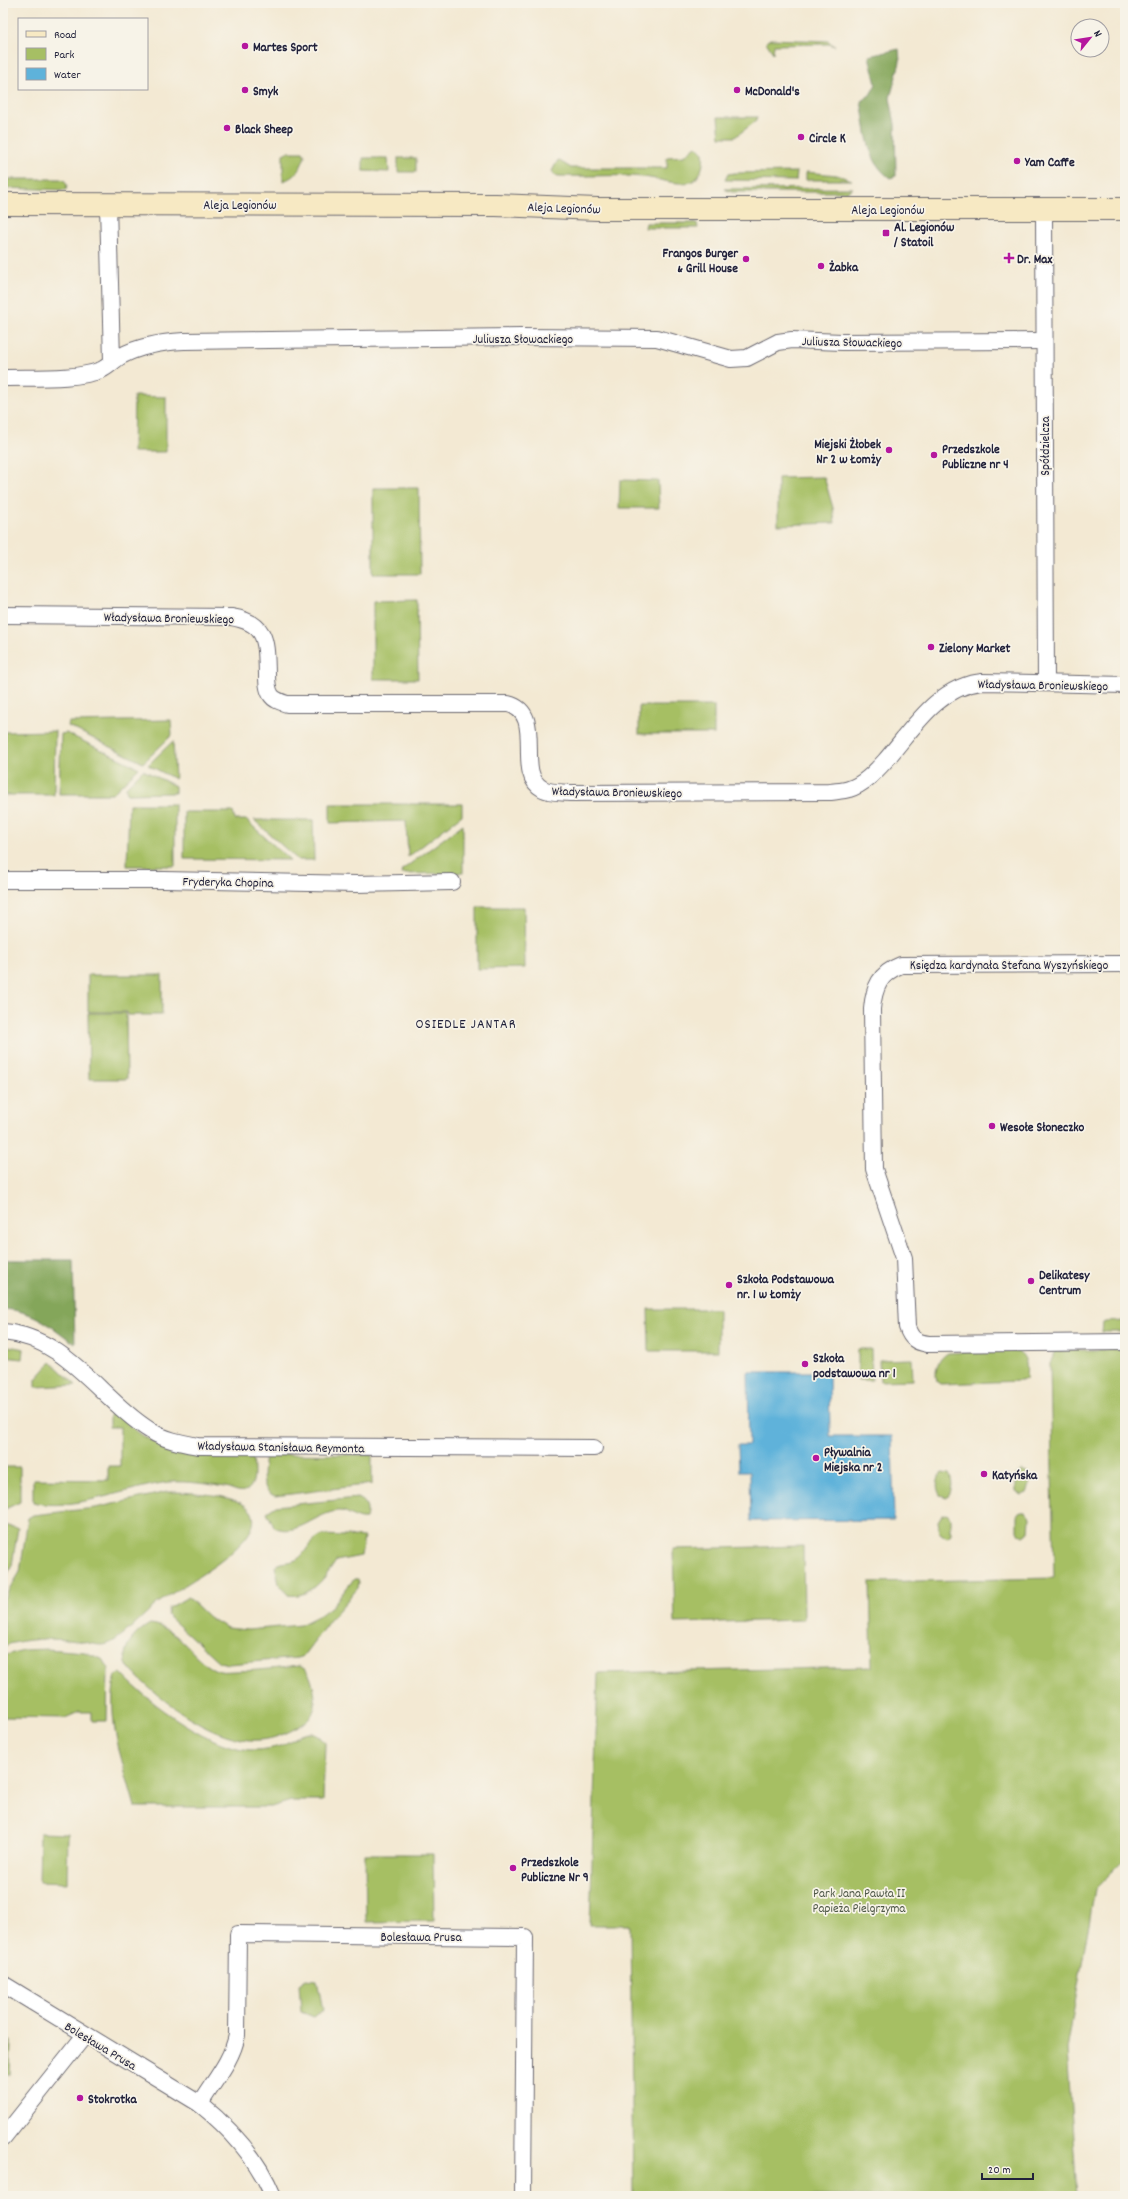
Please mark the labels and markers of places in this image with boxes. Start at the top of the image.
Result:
place label: Martes Sport [253,39,318,58]
marker: Martes Sport [240,41,250,51]
place label: Smyk [253,83,279,102]
place label: McDonald's [745,83,800,102]
marker: Smyk [240,85,250,95]
marker: McDonald's [732,85,742,95]
place label: Black Sheep [235,121,293,140]
marker: Black Sheep [222,123,232,133]
place label: Circle K [809,130,846,149]
marker: Circle K [796,132,806,142]
place label: Yam Caffe [1024,154,1075,173]
marker: Yam Caffe [1012,156,1022,166]
place label: Al. Legionów / Statoil [893,219,955,253]
marker: Al. Legionów / Statoil [881,228,891,238]
place label: Frangos Burger & Grill House [663,245,739,279]
place label: Dr. Max [1017,251,1052,270]
marker: Dr. Max [1004,253,1014,263]
marker: Frangos Burger & Grill House [741,254,751,264]
place label: Żabka [829,259,859,278]
marker: Żabka [816,261,826,271]
place label: Miejski Żłobek Nr 2 w Łomży [814,436,882,470]
place label: Przedszkole Publiczne nr 4 [942,441,1009,475]
marker: Miejski Żłobek Nr 2 w Łomży [884,445,894,455]
marker: Przedszkole Publiczne nr 4 [929,450,939,460]
place label: Zielony Market [939,640,1011,659]
marker: Zielony Market [926,642,936,652]
place label: Wesołe Słoneczko [1000,1119,1084,1138]
marker: Wesołe Słoneczko [987,1121,997,1131]
place label: Delikatesy Centrum [1039,1267,1090,1301]
place label: Szkoła Podstawowa nr. 1 w Łomży [737,1271,835,1305]
marker: Delikatesy Centrum [1026,1276,1036,1286]
marker: Szkoła Podstawowa nr. 1 w Łomży [724,1280,734,1290]
place label: Szkoła podstawowa nr 1 [813,1350,896,1384]
marker: Szkoła podstawowa nr 1 [800,1359,810,1369]
place label: Pływalnia Miejska nr 2 [824,1444,883,1478]
marker: Pływalnia Miejska nr 2 [811,1453,821,1463]
place label: Katyńska [992,1467,1038,1486]
marker: Katyńska [979,1469,989,1479]
place label: Przedszkole Publiczne Nr 9 [521,1854,589,1888]
marker: Przedszkole Publiczne Nr 9 [508,1863,518,1873]
place label: Stokrotka [88,2091,137,2110]
marker: Stokrotka [75,2093,85,2103]

